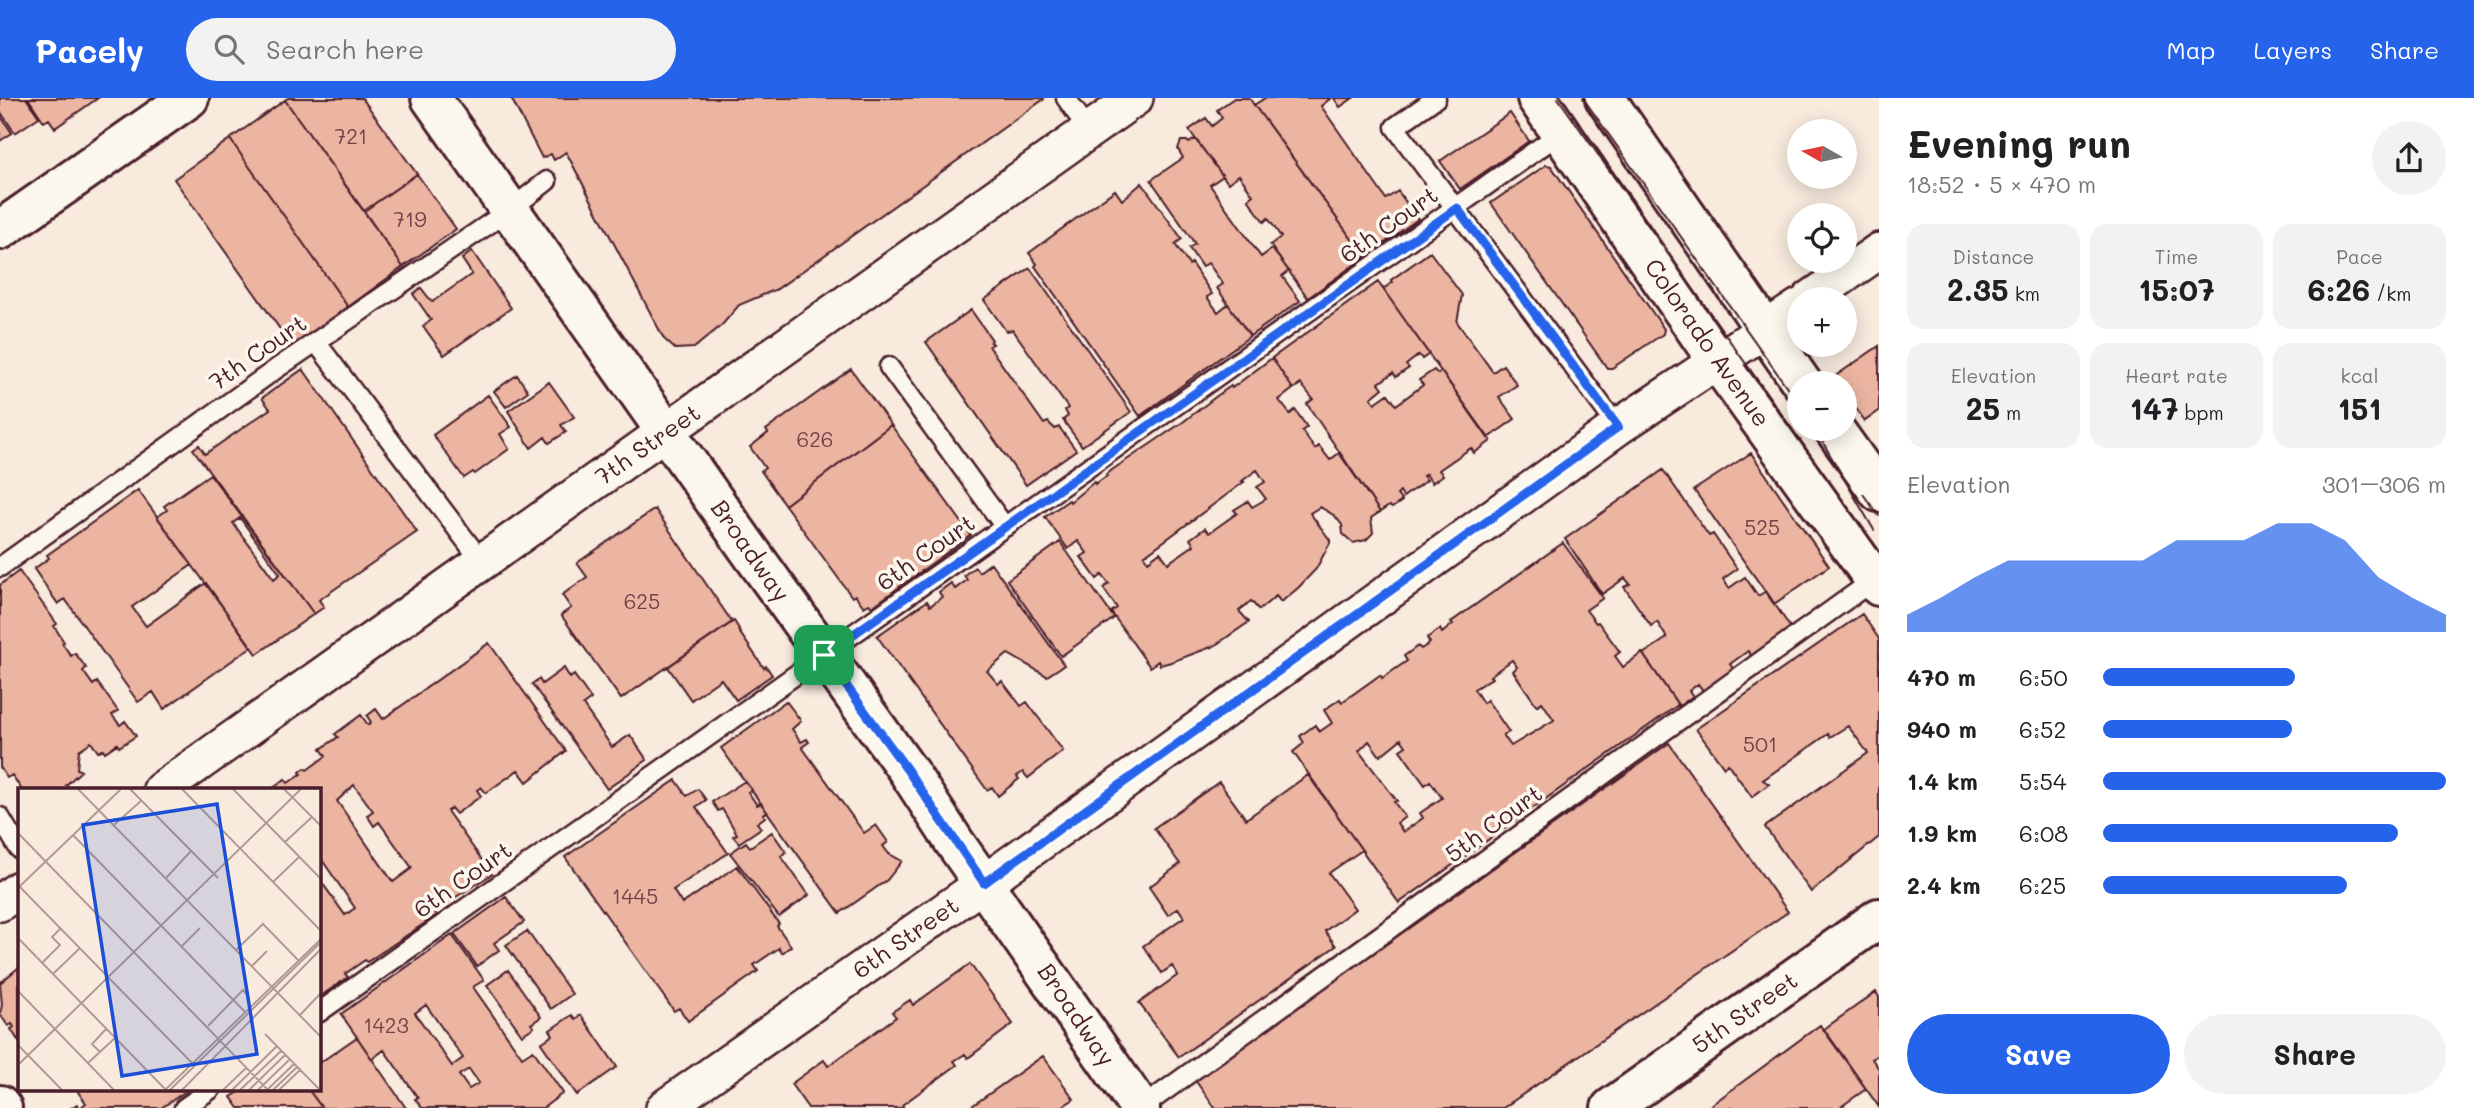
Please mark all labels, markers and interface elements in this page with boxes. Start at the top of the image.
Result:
search box [186,18,676,81]
text: Pacely [35,28,144,71]
icon: search [210,30,248,68]
text: Search here [266,32,424,66]
text: Map [2167,34,2215,65]
text: Layers [2253,34,2332,65]
text: Share [2370,34,2439,65]
text: Evening run [1907,118,2131,168]
north arrow [1787,119,1857,189]
map controls [1787,119,1857,441]
button: share [2372,121,2446,195]
house number: 721 [335,122,367,149]
text: 18:52 · 5 × 470 m [1907,169,2096,199]
street label: 6th Court [1333,179,1443,269]
button: locate [1787,203,1857,273]
house number: 719 [393,205,427,232]
text: Distance [1953,244,2034,269]
text: Time [2155,244,2198,269]
text: Pace [2336,244,2383,269]
street label: Colorado Avenue [1639,252,1778,432]
text: 2.35 [1947,269,2009,309]
text: 15:07 [2138,269,2215,309]
text: 6:26 [2308,269,2370,309]
text: km [2009,281,2040,306]
text: /km [2370,281,2411,306]
button: + [1787,287,1857,357]
street label: 7th Court [202,307,312,397]
text: Elevation [1951,363,2036,388]
text: Heart rate [2125,363,2228,388]
text: kcal [2341,363,2378,388]
button: − [1787,371,1857,441]
text: 25 [1966,388,2000,428]
text: 147 [2129,388,2178,428]
text: 151 [2337,388,2382,428]
street label: 7th Street [588,396,706,491]
text: m [2000,400,2021,425]
text: bpm [2178,400,2224,425]
house number: 626 [796,425,834,452]
text: Elevation [1907,469,2010,499]
text: 301–306 m [2322,469,2446,499]
street label: Broadway [705,493,798,607]
street label: 6th Court [870,507,980,597]
house number: 525 [1744,513,1780,540]
house number: 625 [624,587,660,614]
pin [794,625,854,685]
icon: arrive [805,636,843,674]
text: 470 m [1907,662,1976,692]
text: 6:50 [2019,662,2068,692]
text: 940 m [1907,714,1977,744]
text: 6:52 [2019,714,2066,744]
house number: 501 [1743,730,1777,757]
text: 1.4 km [1907,766,1978,796]
text: 5:54 [2019,766,2066,796]
street label: 5th Court [1438,777,1548,868]
inset map [18,788,320,1090]
text: 1.9 km [1907,818,1977,848]
text: 6:08 [2019,818,2068,848]
street label: 6th Court [407,834,517,924]
text: 2.4 km [1907,870,1980,900]
text: 6:25 [2019,870,2066,900]
house number: 1445 [612,882,658,909]
street label: 6th Street [846,889,964,985]
street label: Broadway [1032,957,1123,1072]
street label: 5th Street [1685,964,1803,1060]
house number: 1423 [363,1011,409,1038]
button: Save [1907,1014,2170,1094]
button: Share [2184,1014,2446,1094]

